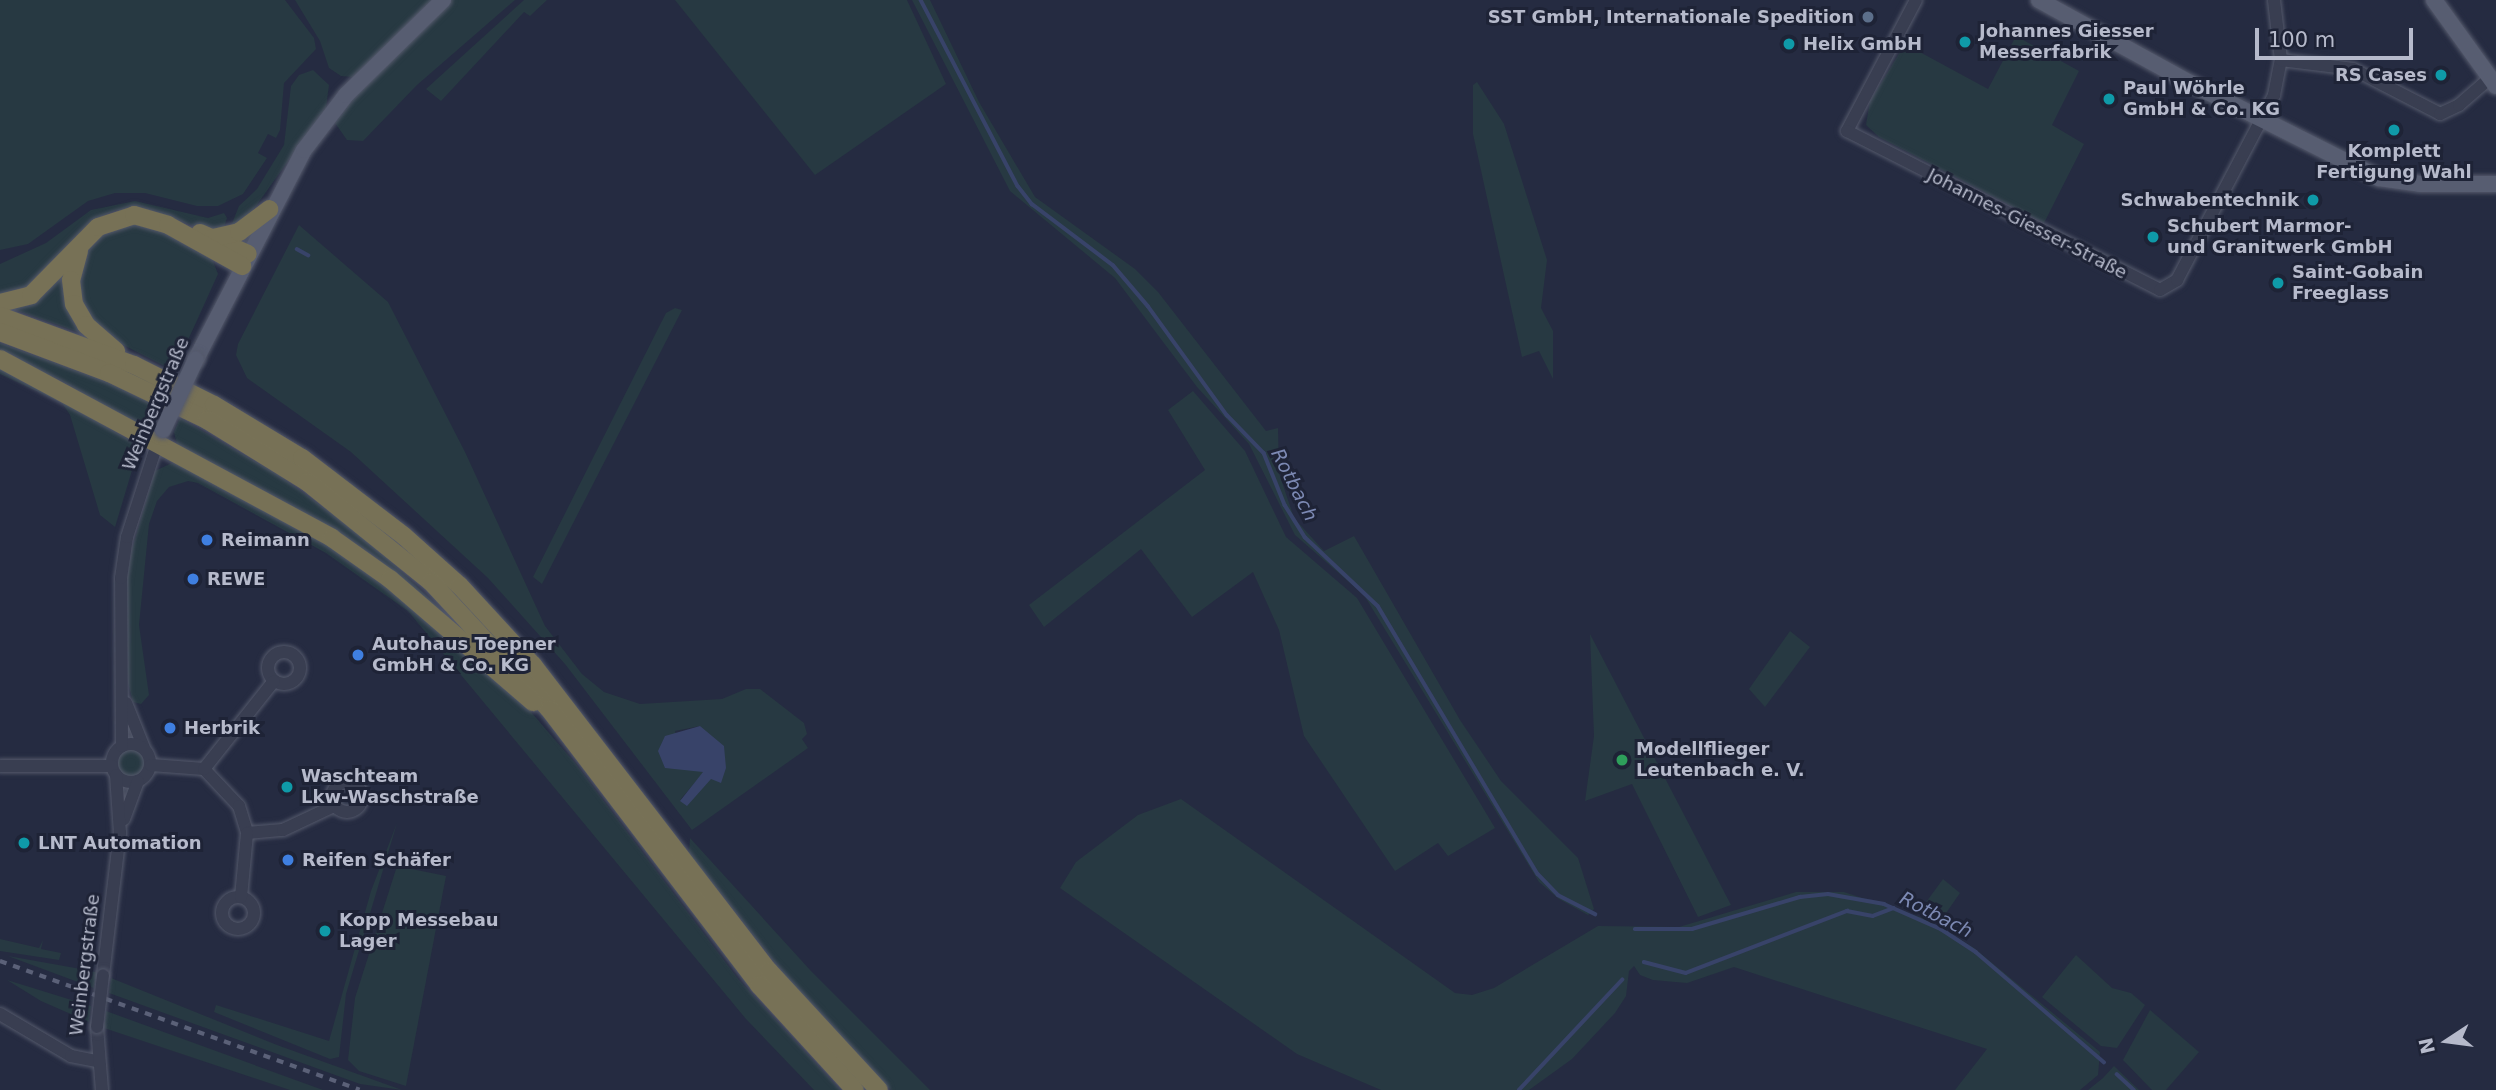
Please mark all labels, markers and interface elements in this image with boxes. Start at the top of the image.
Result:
place label: SST GmbH, Internationale Spedition [1488,6,1854,28]
marker: SST GmbH, Internationale Spedition [1860,9,1876,25]
scale bar [2258,14,2416,58]
place label: Johannes Giesser Messerfabrik [1979,21,2154,64]
text: 100 m [2268,28,2335,52]
place label: Helix GmbH [1803,33,1922,55]
marker: Johannes Giesser Messerfabrik [1957,34,1973,50]
marker: Helix GmbH [1781,36,1797,52]
place label: RS Cases [2335,64,2427,86]
marker: RS Cases [2433,67,2449,83]
place label: Paul Wöhrle GmbH & Co. KG [2123,78,2280,120]
marker: Paul Wöhrle GmbH & Co. KG [2101,91,2117,107]
marker: Komplett Fertigung Wahl [2386,122,2402,138]
place label: Komplett Fertigung Wahl [2316,141,2472,184]
street label: Johannes-Giesser-Straße [1924,164,2130,284]
place label: Schwabentechnik [2121,189,2299,211]
marker: Schwabentechnik [2305,192,2321,208]
place label: Schubert Marmor- und Granitwerk GmbH [2167,216,2393,258]
marker: Schubert Marmor- und Granitwerk GmbH [2145,229,2161,245]
place label: Saint-Gobain Freeglass [2292,262,2423,304]
marker: Saint-Gobain Freeglass [2270,275,2286,291]
street label: Weinbergstraße [118,334,194,474]
water label: Rotbach [1266,445,1322,525]
place label: Reimann [221,529,310,551]
marker: Reimann [199,532,215,548]
place label: REWE [207,568,265,590]
marker: REWE [185,571,201,587]
place label: Autohaus Toepner GmbH & Co. KG [372,634,556,676]
marker: Autohaus Toepner GmbH & Co. KG [350,647,366,663]
place label: Herbrik [184,717,260,739]
marker: Herbrik [162,720,178,736]
place label: Modellflieger Leutenbach e. V. [1636,739,1805,782]
marker: Modellflieger Leutenbach e. V. [1614,752,1630,768]
place label: Waschteam Lkw-Waschstraße [301,766,479,808]
marker: Waschteam Lkw-Waschstraße [279,779,295,795]
place label: LNT Automation [38,832,202,854]
marker: LNT Automation [16,835,32,851]
place label: Reifen Schäfer [302,849,451,871]
marker: Reifen Schäfer [280,852,296,868]
water label: Rotbach [1896,887,1976,943]
street label: Weinbergstraße [66,893,104,1037]
place label: Kopp Messebau Lager [339,910,499,953]
marker: Kopp Messebau Lager [317,923,333,939]
north arrow [2412,1006,2482,1076]
text: N [2414,1036,2439,1056]

